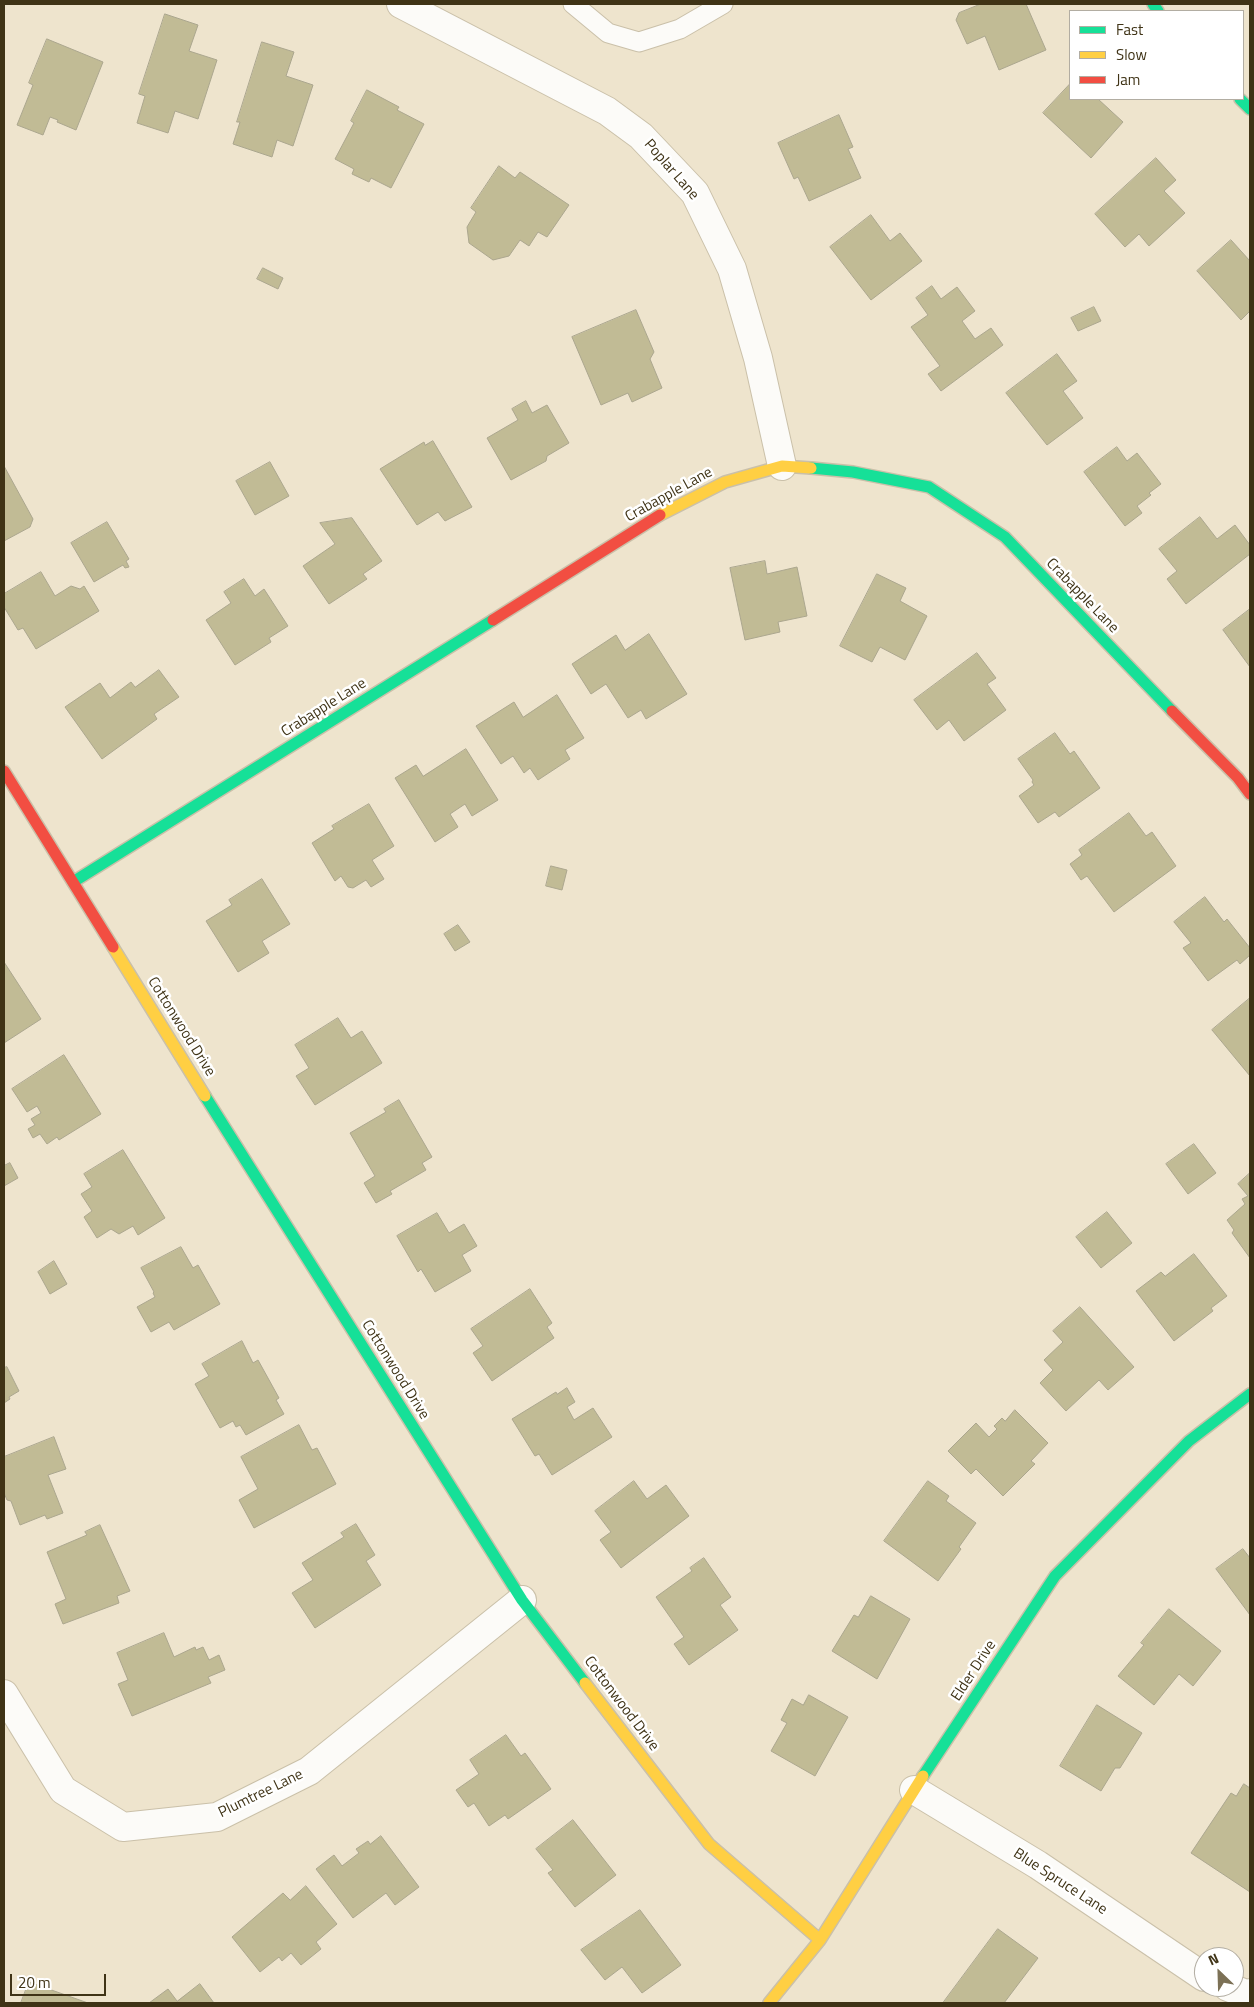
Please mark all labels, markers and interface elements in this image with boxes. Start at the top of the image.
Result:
legend [1069,10,1244,100]
text: Fast [1116,18,1143,41]
text: Slow [1116,43,1147,66]
text: Jam [1116,68,1140,91]
street label: Poplar Lane [640,136,702,204]
street label: Crabapple Lane [622,464,716,526]
street label: Crabapple Lane [1042,555,1122,637]
street label: Crabapple Lane [278,675,370,741]
street label: Cottonwood Drive [143,974,219,1080]
street label: Cottonwood Drive [357,1317,433,1423]
street label: Elder Drive [948,1637,1000,1705]
street label: Cottonwood Drive [580,1653,662,1755]
street label: Plumtree Lane [216,1766,306,1822]
street label: Blue Spruce Lane [1010,1845,1110,1919]
north arrow [1194,1947,1244,1997]
text: N [1204,1947,1222,1970]
scale bar [12,1964,109,1996]
text: 20 m [18,1971,51,1994]

